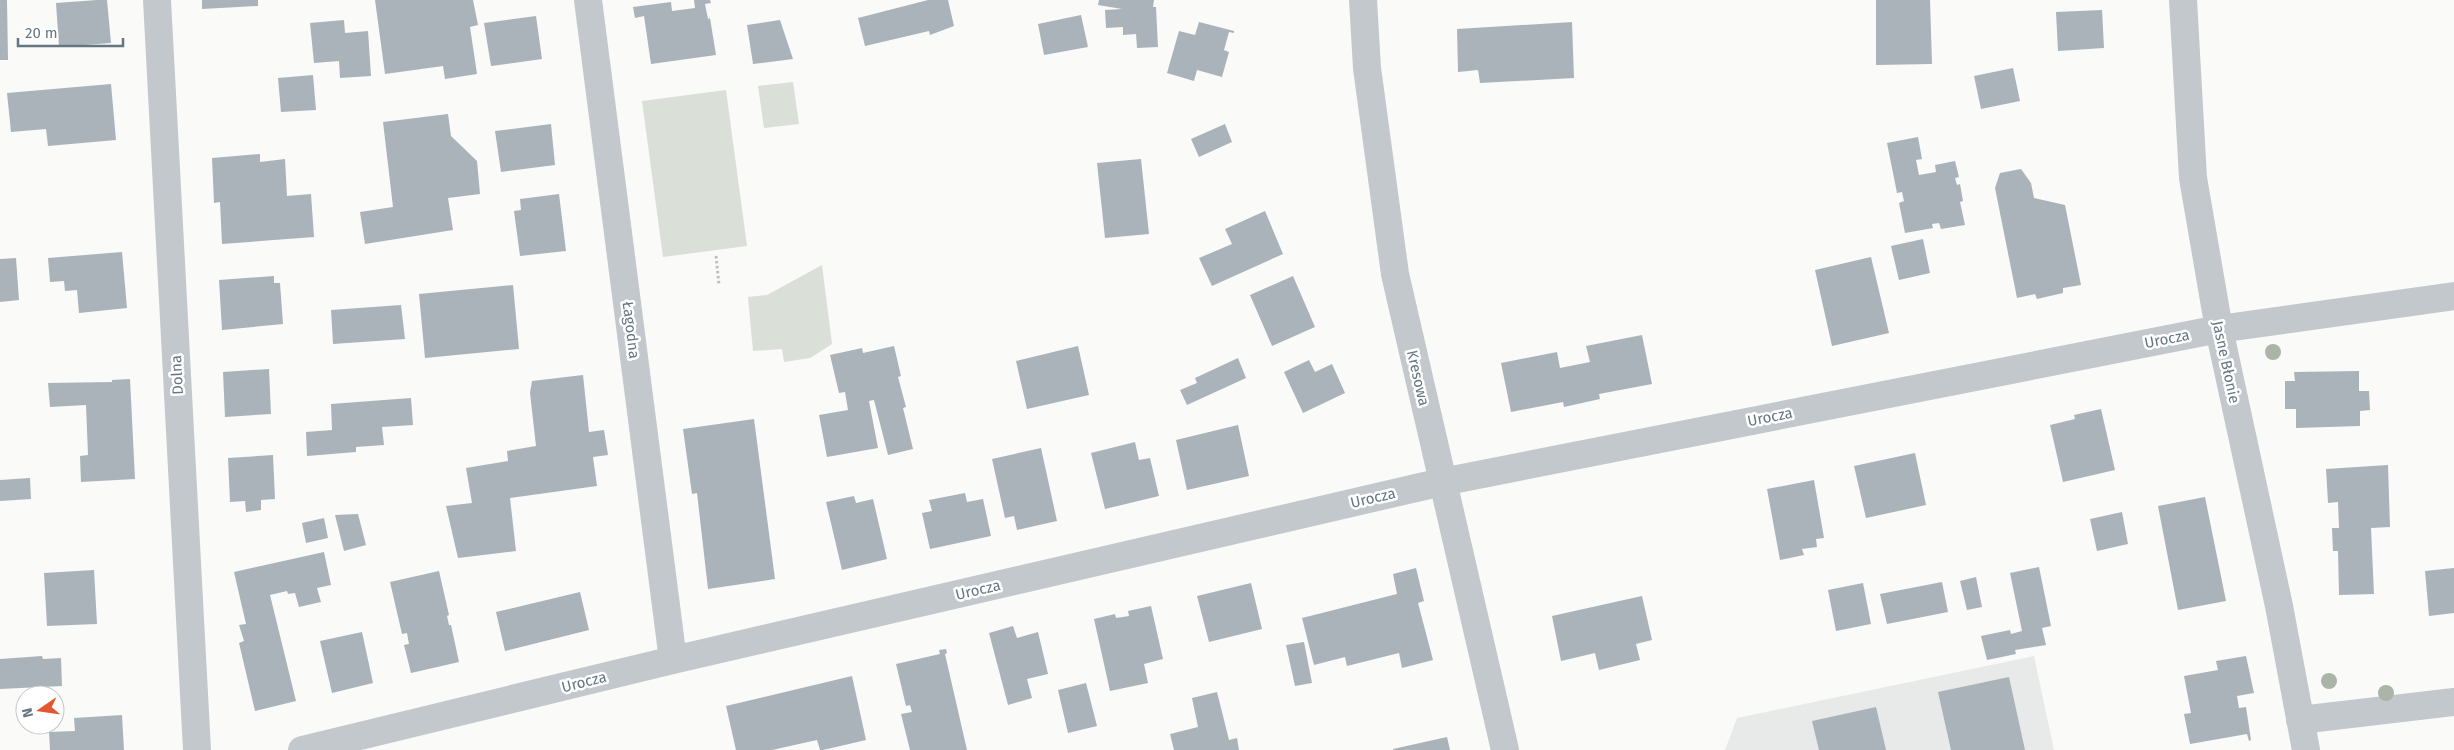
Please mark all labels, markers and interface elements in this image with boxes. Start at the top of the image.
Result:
scale bar [18,15,122,47]
text: 20 m [25,24,58,42]
street label: Łagodna [619,300,643,360]
street label: Jasne Błonie [2208,319,2244,405]
street label: Urocza [2143,326,2191,352]
street label: Kresowa [1403,348,1433,408]
street label: Dolna [167,355,187,395]
street label: Urocza [1746,404,1794,430]
street label: Urocza [1349,484,1397,512]
street label: Urocza [954,576,1002,604]
street label: Urocza [560,668,608,696]
north arrow [15,685,65,735]
text: N [18,706,37,719]

